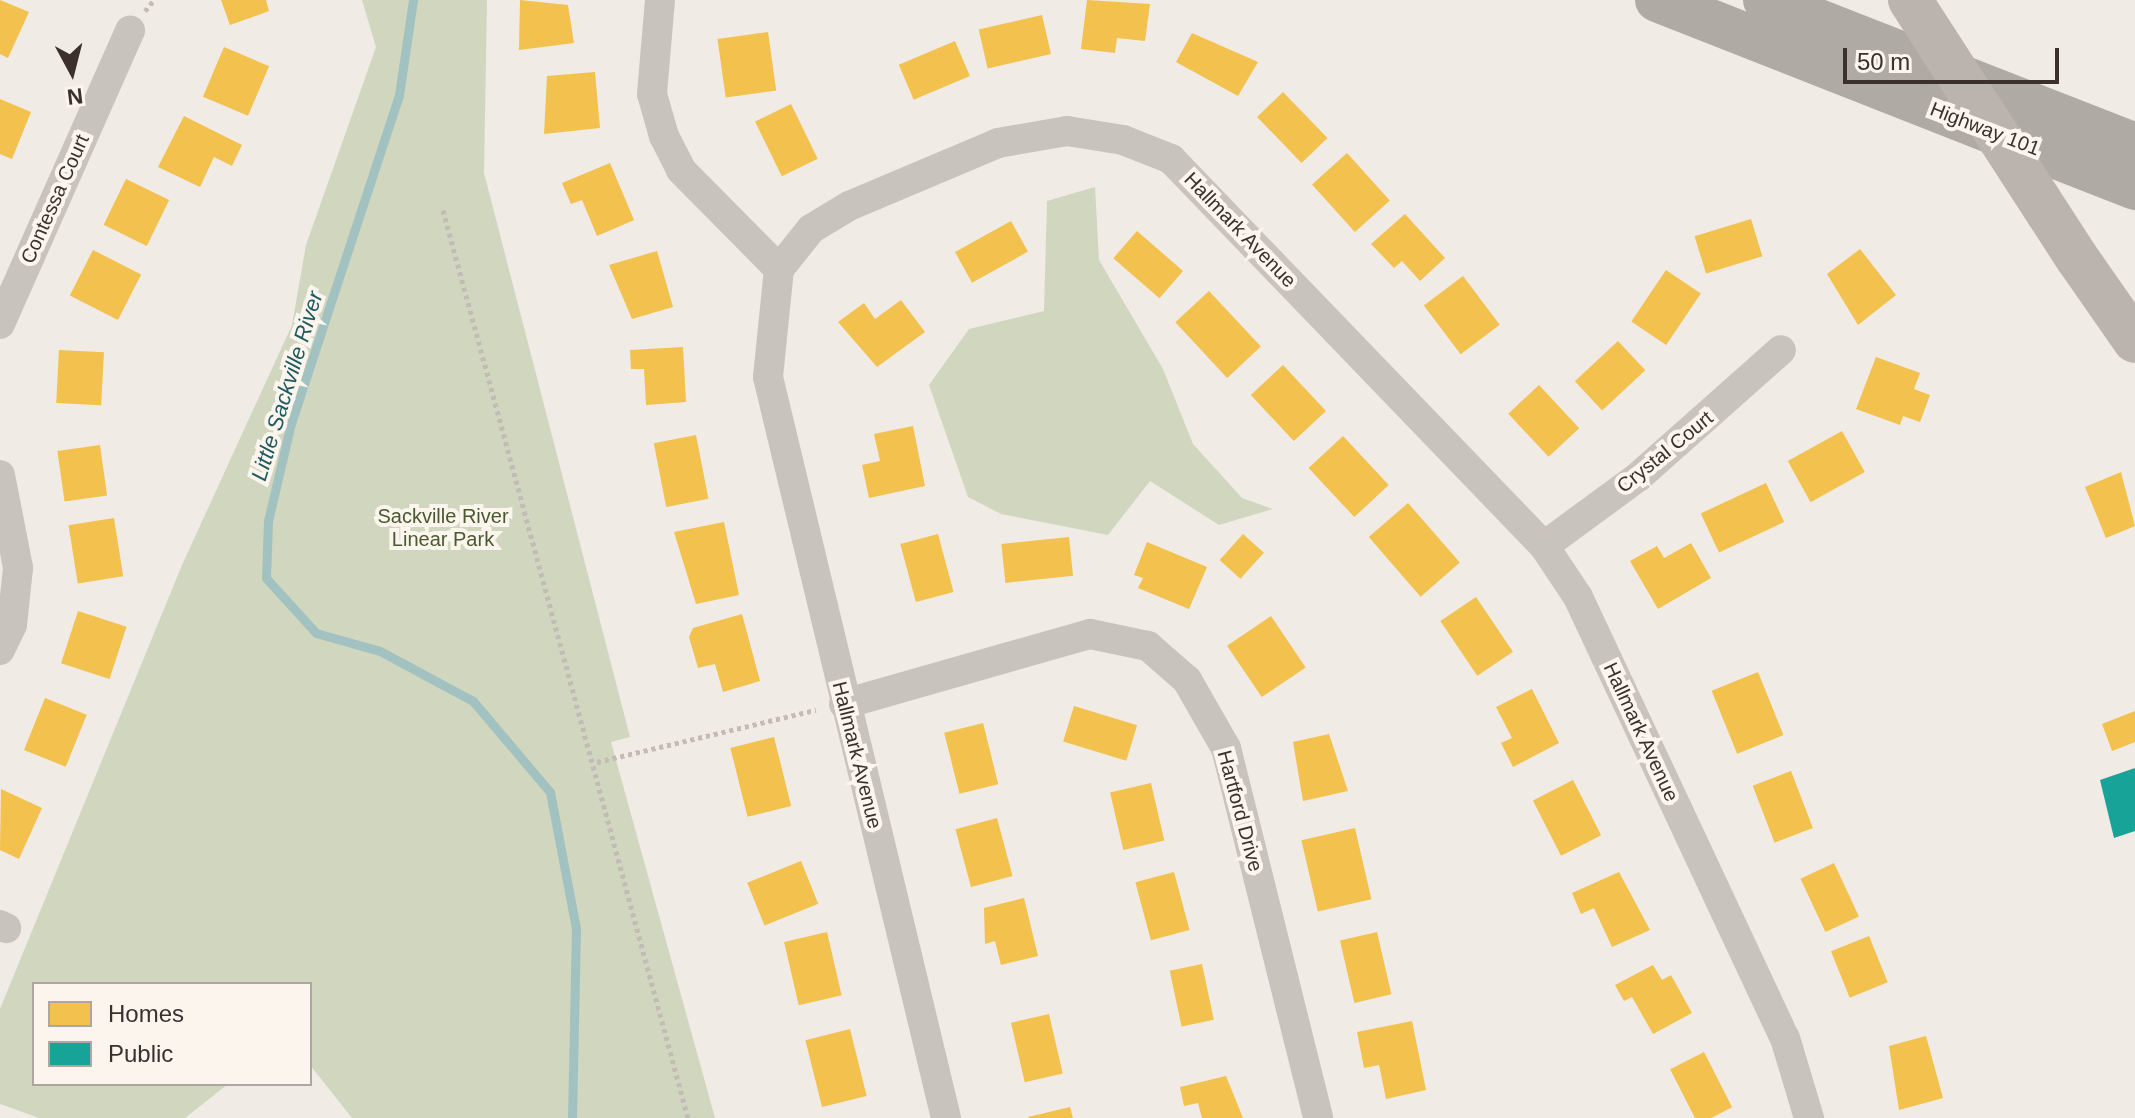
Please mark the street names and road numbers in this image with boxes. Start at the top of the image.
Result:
street label: Highway 101 [1927,97,2043,161]
street label: Contessa Court [16,131,94,267]
street label: Hallmark Avenue [1179,167,1301,293]
street label: Crystal Court [1612,406,1718,498]
street label: Hallmark Avenue [1598,658,1684,806]
street label: Hallmark Avenue [827,678,887,832]
street label: Hartford Drive [1212,748,1268,874]

